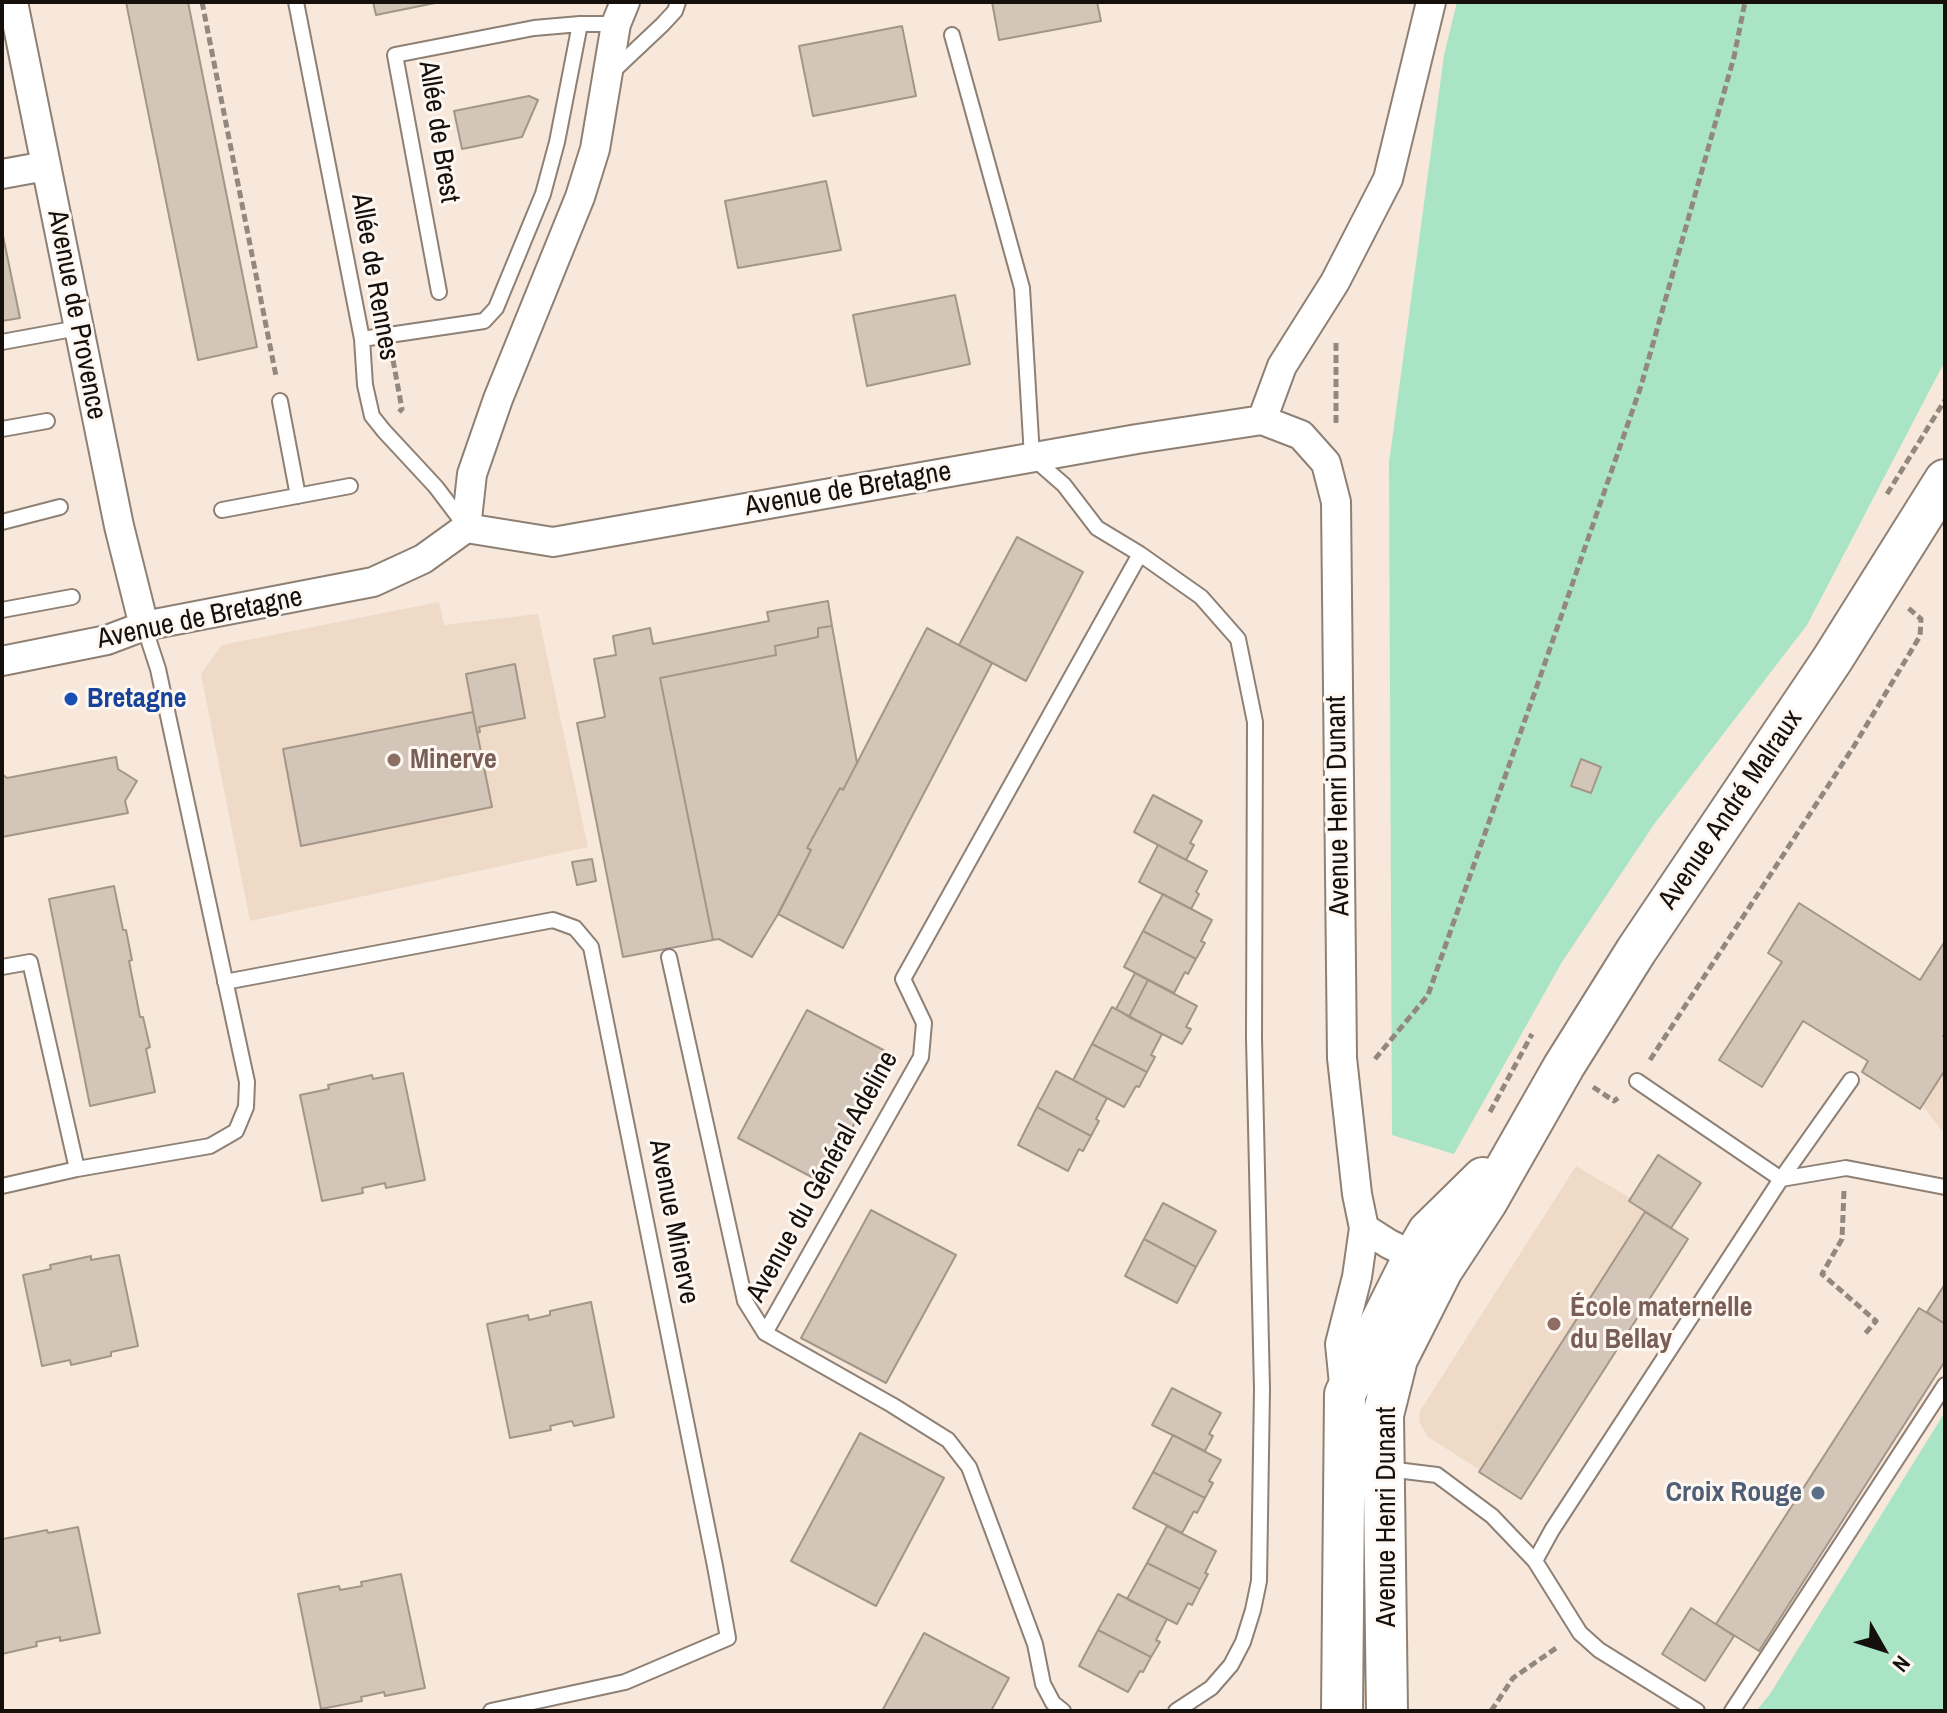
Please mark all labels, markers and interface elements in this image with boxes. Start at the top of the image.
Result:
street label: Allée de Brest [410,59,466,205]
street label: Allée de Rennes [343,191,405,363]
street label: Avenue de Provence [39,207,113,423]
street label: Avenue de Bretagne [742,455,954,525]
street label: Avenue de Bretagne [94,581,306,657]
place label: Bretagne [87,682,187,716]
marker: Bretagne [62,690,80,708]
street label: Avenue Henri Dunant [1320,696,1358,916]
street label: Avenue André Malraux [1652,704,1810,916]
place label: Minerve [410,743,497,777]
marker: Minerve [385,751,403,769]
street label: Avenue du Général Adeline [740,1046,906,1308]
street label: Avenue Minerve [641,1137,705,1307]
place label: École maternelle du Bellay [1570,1291,1753,1357]
marker: École maternelle du Bellay [1545,1315,1563,1333]
street label: Avenue Henri Dunant [1370,1407,1404,1627]
place label: Croix Rouge [1666,1476,1802,1510]
marker: Croix Rouge [1809,1484,1827,1502]
north arrow [1843,1609,1923,1689]
text: N [1886,1650,1917,1679]

